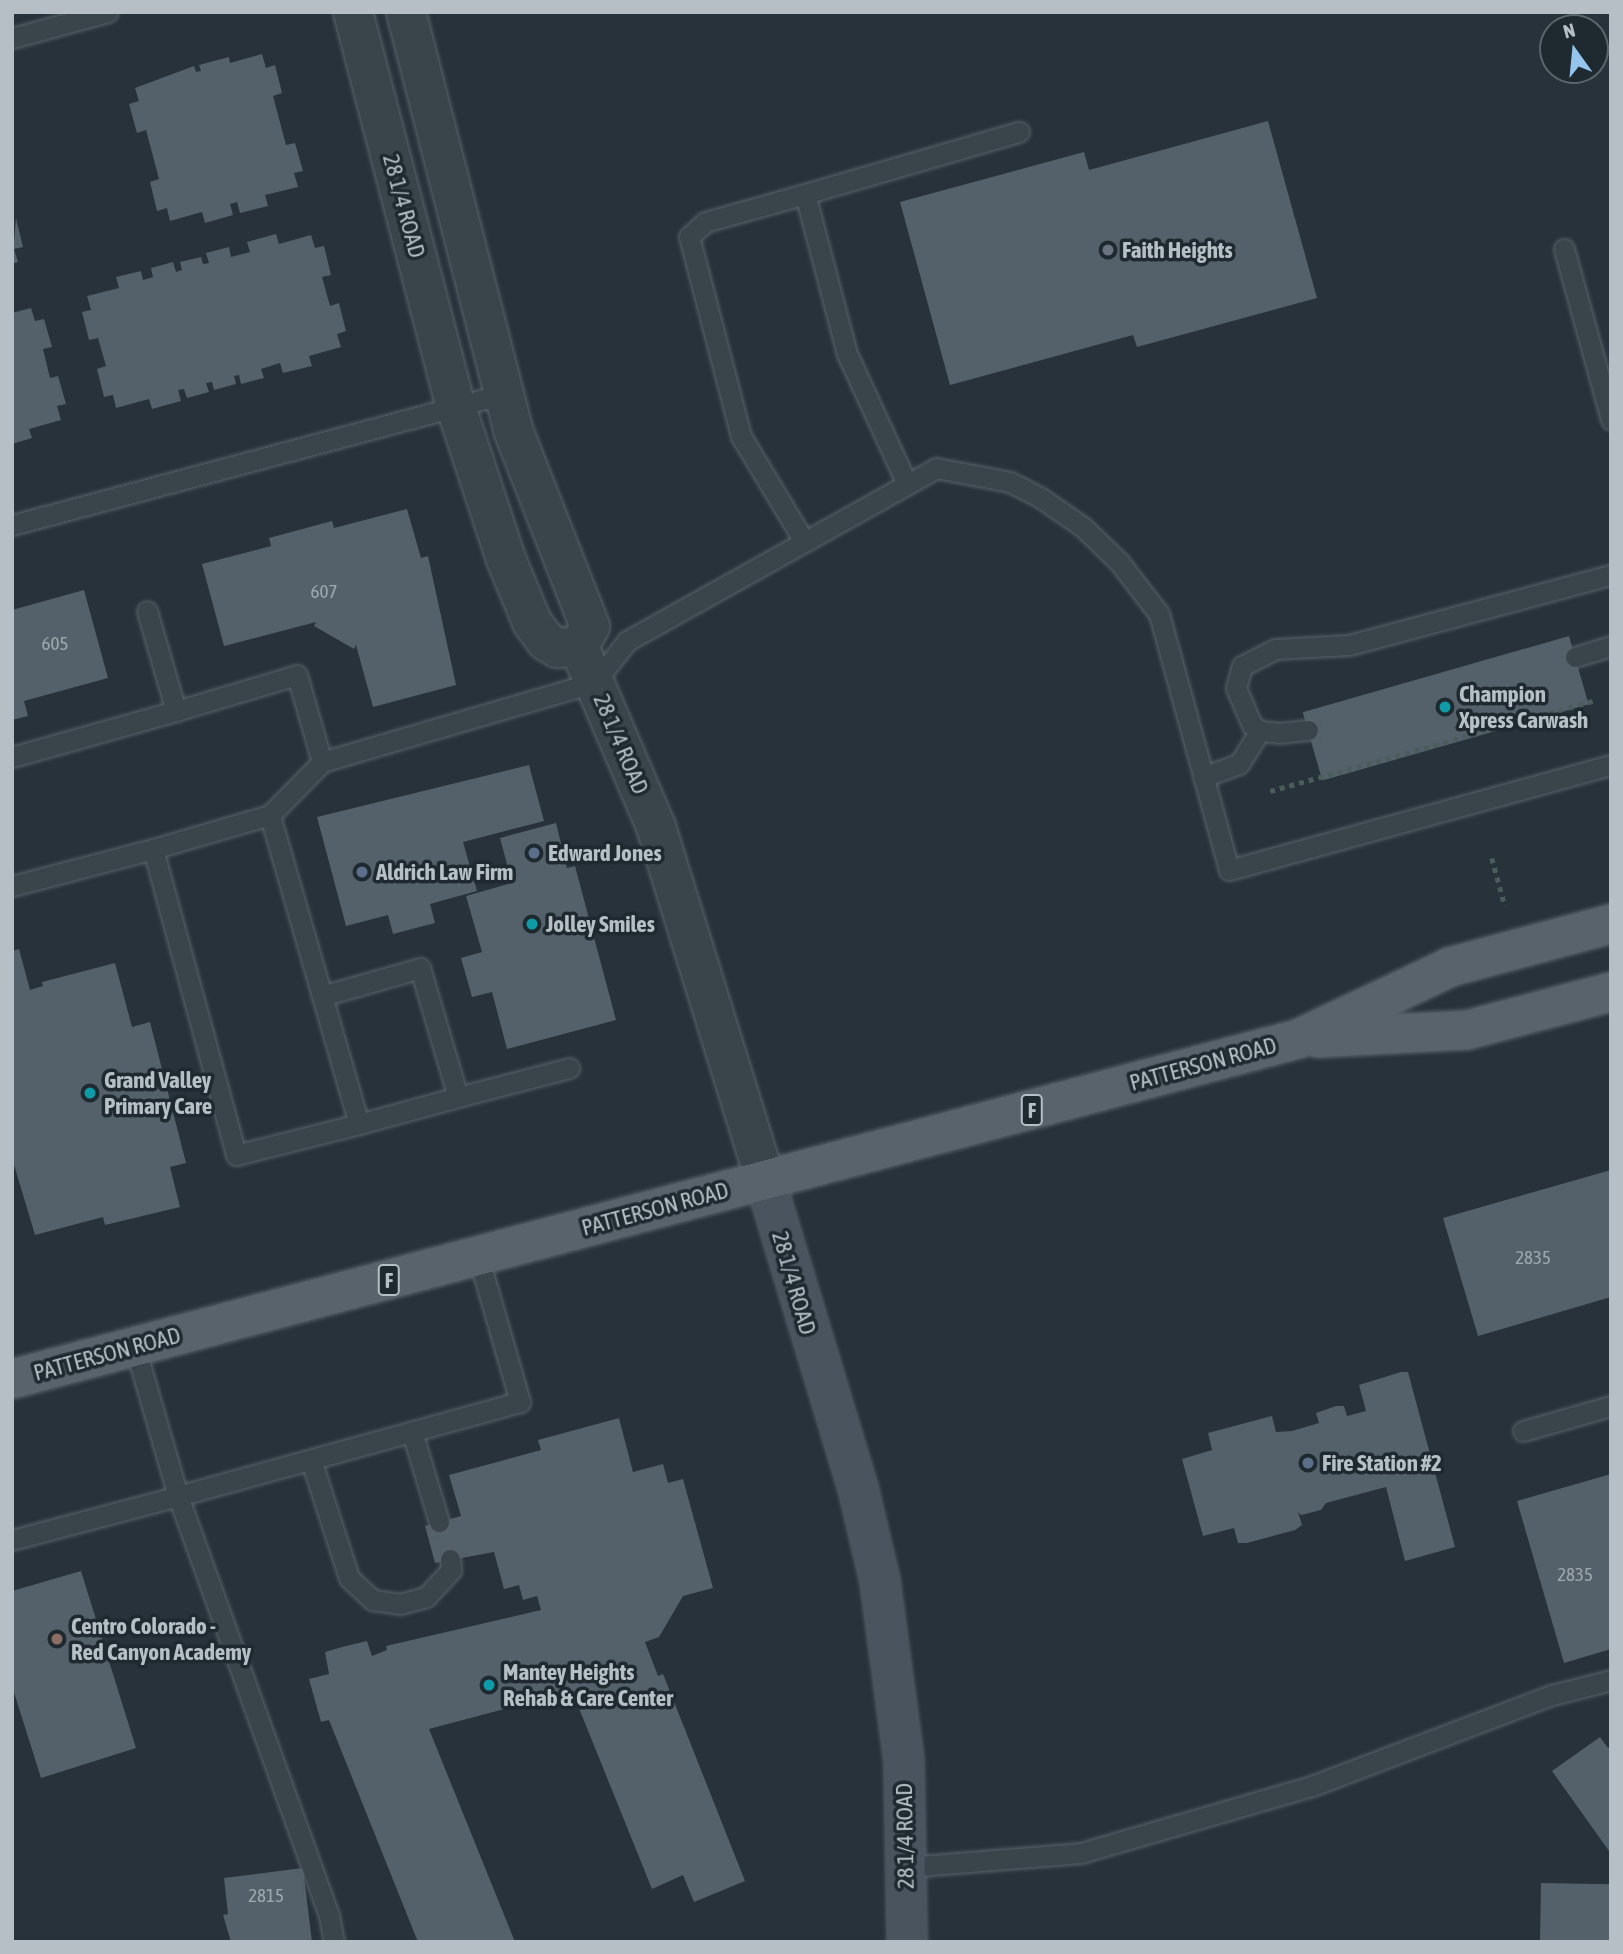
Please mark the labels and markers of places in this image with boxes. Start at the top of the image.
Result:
place label: Faith Heights [1122,236,1233,264]
marker: Faith Heights [1100,242,1116,258]
place label: Champion Xpress Carwash [1459,680,1588,734]
marker: Champion Xpress Carwash [1437,699,1453,715]
place label: Edward Jones [548,839,662,867]
marker: Edward Jones [526,845,542,861]
place label: Aldrich Law Firm [376,858,513,886]
marker: Aldrich Law Firm [354,864,370,880]
place label: Jolley Smiles [546,910,655,938]
marker: Jolley Smiles [524,916,540,932]
place label: Grand Valley Primary Care [104,1066,212,1120]
marker: Grand Valley Primary Care [82,1085,98,1101]
place label: Fire Station #2 [1322,1449,1442,1477]
marker: Fire Station #2 [1300,1455,1316,1471]
place label: Centro Colorado - Red Canyon Academy [71,1612,251,1666]
marker: Centro Colorado - Red Canyon Academy [49,1631,65,1647]
place label: Mantey Heights Rehab & Care Center [503,1658,673,1712]
marker: Mantey Heights Rehab & Care Center [481,1677,497,1693]

